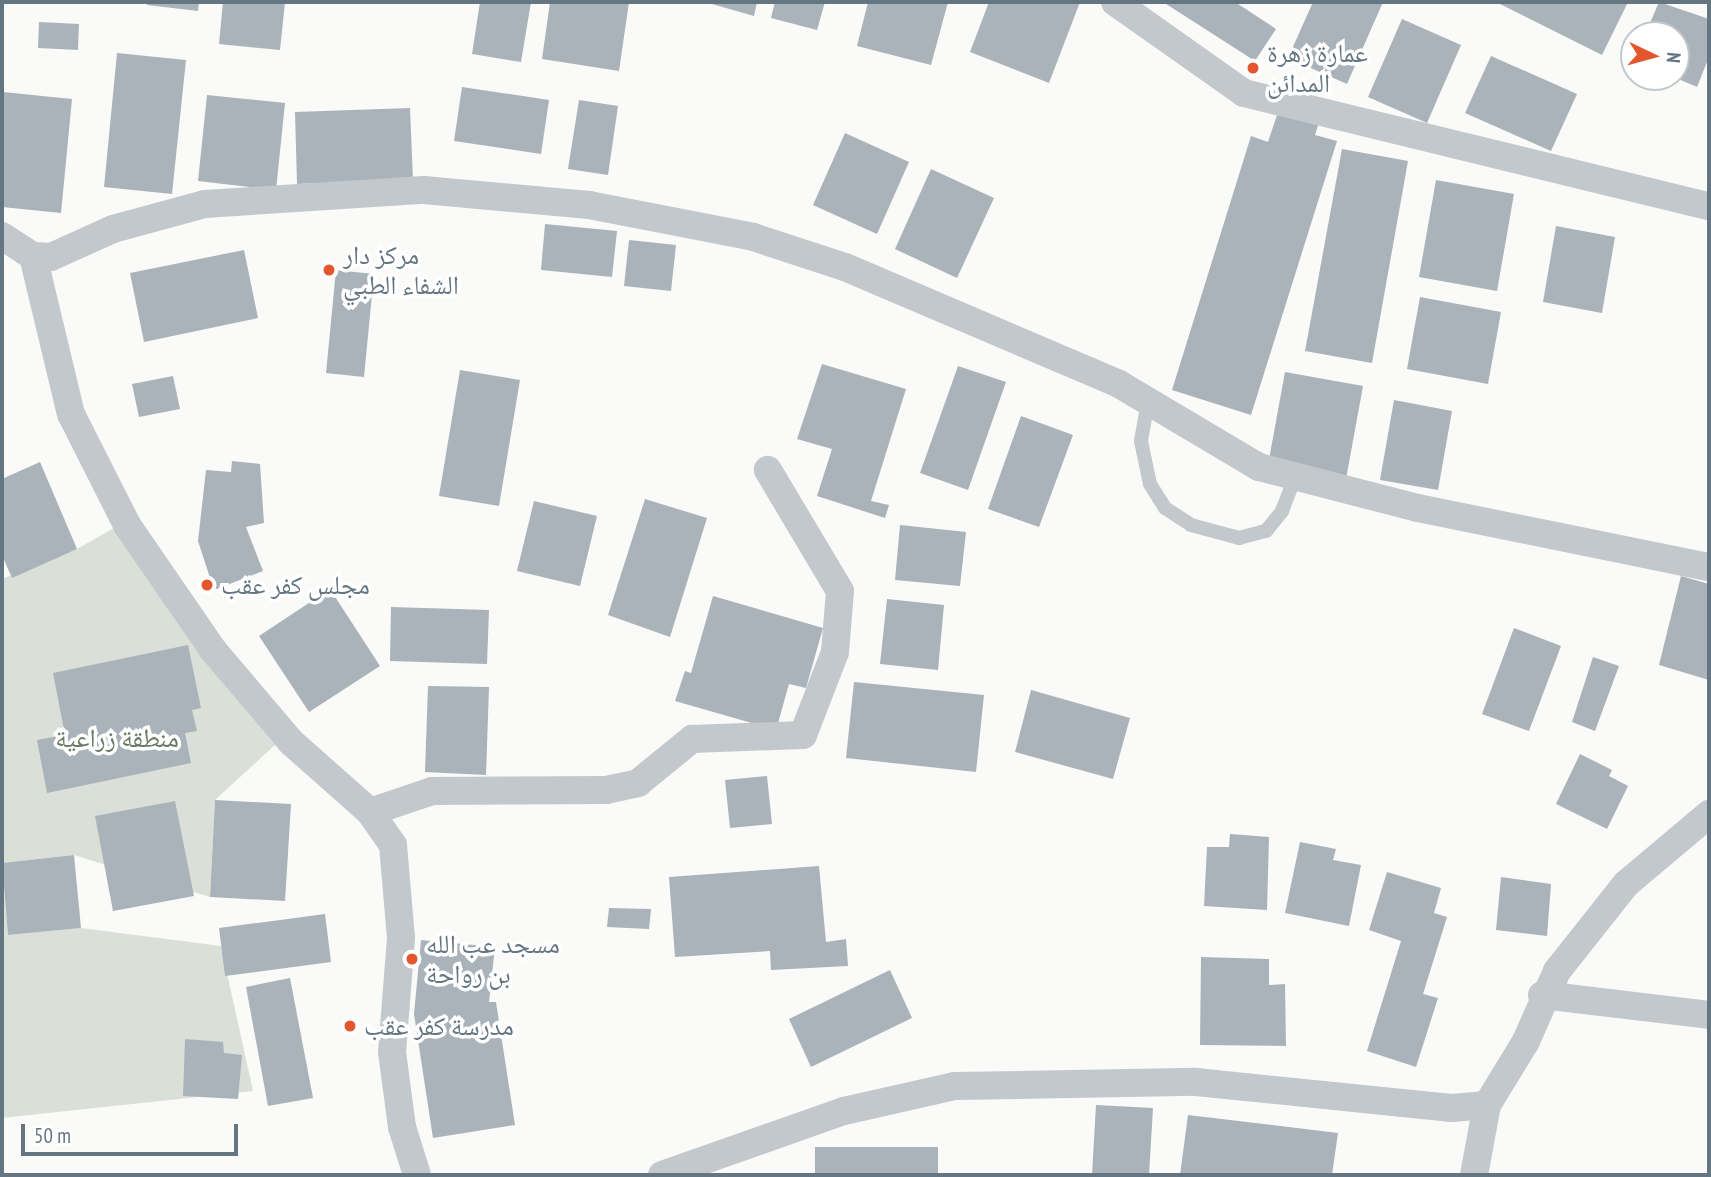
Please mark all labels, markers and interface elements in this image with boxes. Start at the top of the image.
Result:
north arrow [1620,21,1690,91]
place label: عمارة زهرة المدائن [1267,37,1368,98]
text: N [1662,51,1686,64]
marker: عمارة زهرة المدائن [1245,60,1261,76]
place label: مركز دار الشفاء الطبي [343,239,459,300]
marker: مركز دار الشفاء الطبي [321,262,337,278]
place label: مجلس كفر عقب [221,569,370,601]
marker: مجلس كفر عقب [199,577,215,593]
park label: منطقة زراعية [55,722,179,754]
place label: مسجد عب الله بن رواحة [426,928,560,990]
marker: مسجد عب الله بن رواحة [404,951,420,967]
place label: مدرسة كفر عقب [364,1010,514,1042]
marker: مدرسة كفر عقب [342,1018,358,1034]
scale bar [24,1110,242,1154]
text: 50 m [34,1122,71,1149]

